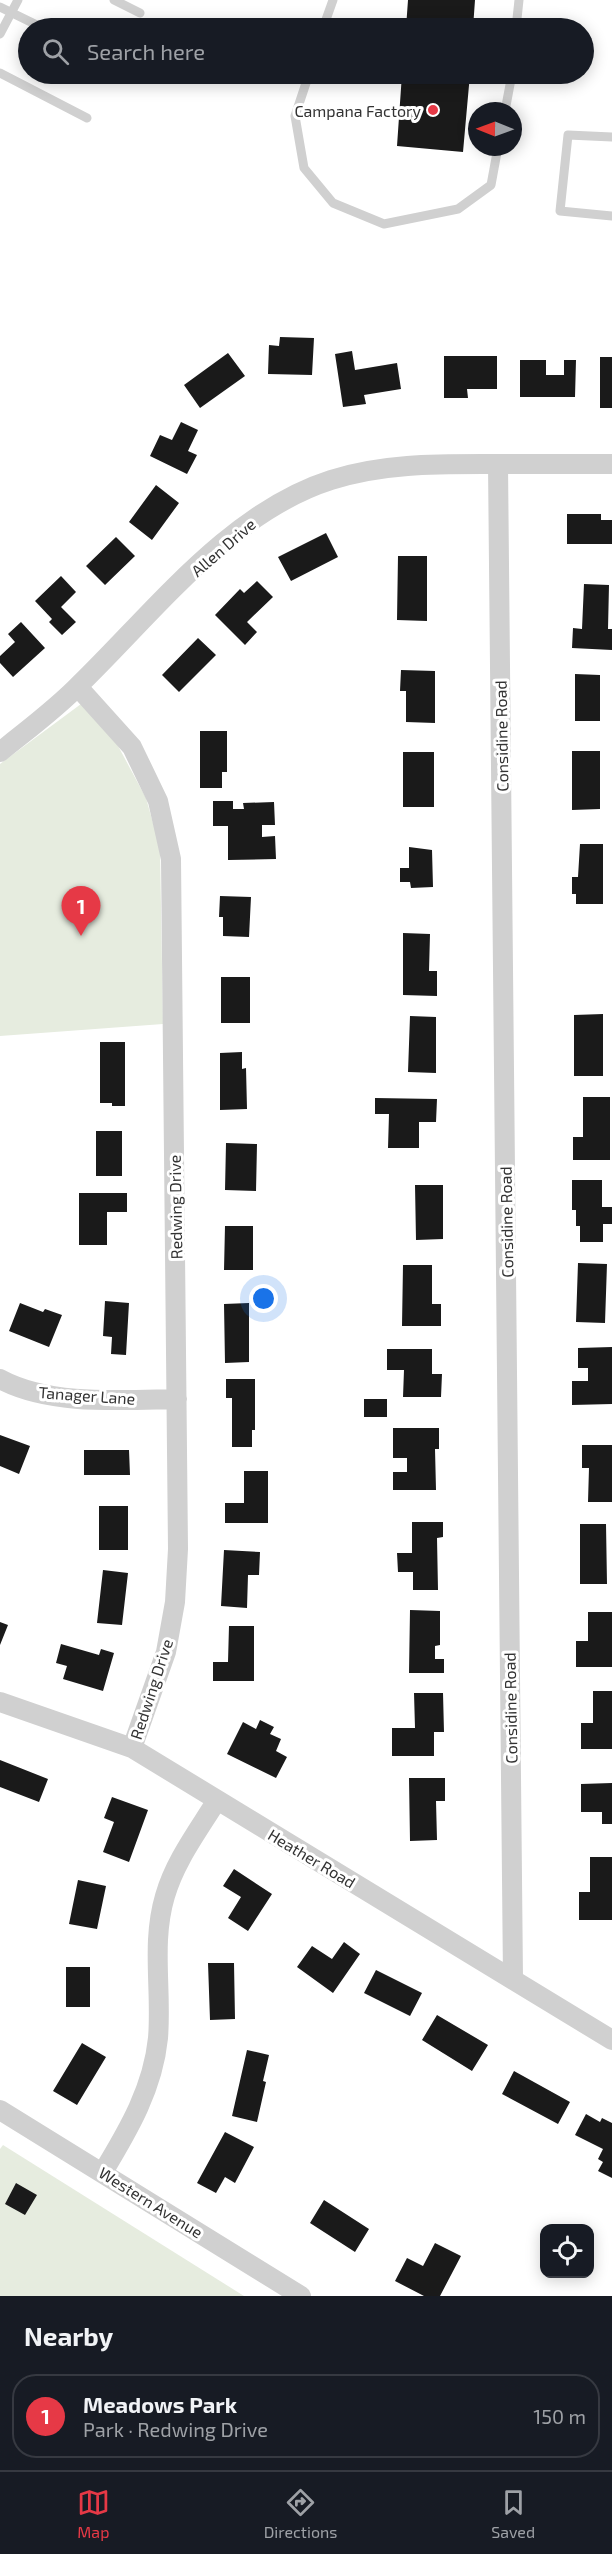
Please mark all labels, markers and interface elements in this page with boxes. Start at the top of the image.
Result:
search box [18,18,594,84]
icon: search [39,35,72,68]
text: Search here [87,38,205,64]
place label: Campana Factory [294,101,422,120]
north arrow [468,102,522,156]
marker: Campana Factory [426,103,440,117]
street label: Allen Drive [187,514,259,580]
street label: Considine Road [491,680,511,792]
pin: 1 [62,886,100,936]
street label: Redwing Drive [165,1155,185,1259]
street label: Considine Road [496,1166,516,1278]
your location [249,1284,278,1313]
street label: Tanager Lane [38,1382,136,1408]
street label: Redwing Drive [126,1636,176,1742]
street label: Considine Road [500,1652,520,1764]
street label: Heather Road [265,1824,359,1892]
street label: Western Avenue [96,2162,206,2242]
map controls [540,2224,594,2278]
button: locate [540,2224,594,2278]
text: Nearby [24,2320,113,2351]
text: Meadows Park [83,2391,237,2417]
text: 1 [41,2404,50,2428]
text: 150 m [533,2404,586,2428]
text: Park · Redwing Drive [83,2417,268,2441]
tab: Map [77,2486,110,2541]
tab: Directions [264,2486,337,2541]
tab: Saved [491,2486,535,2541]

